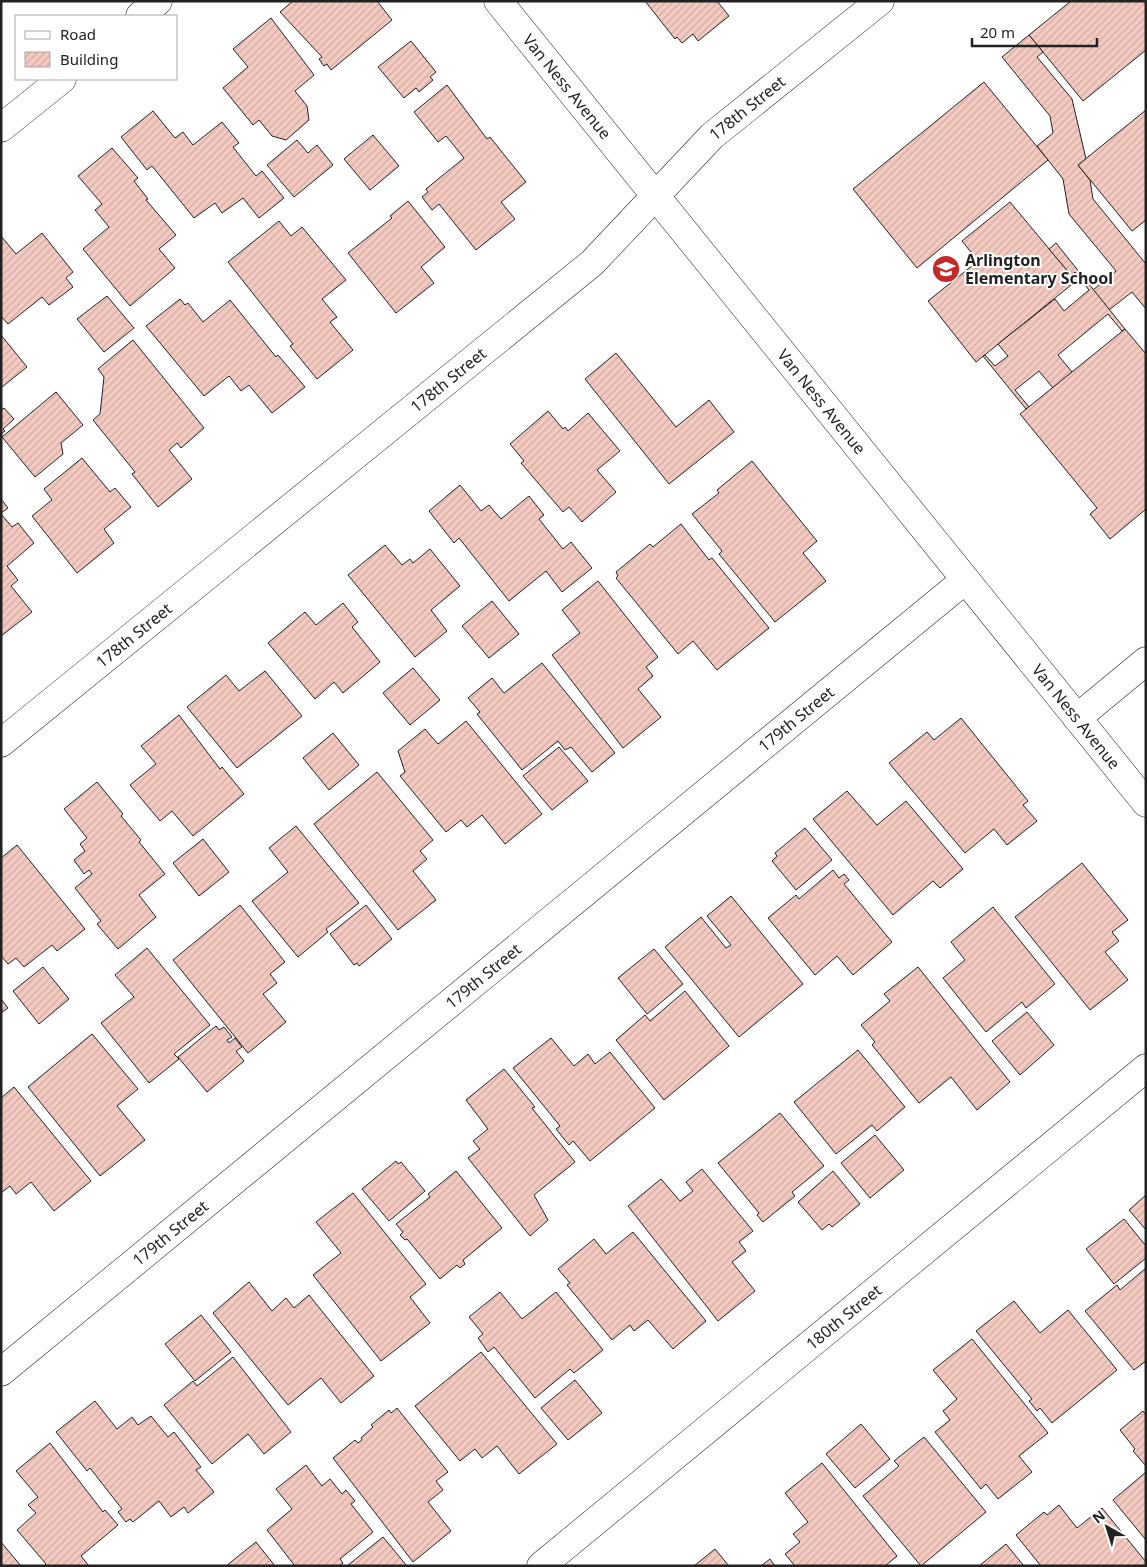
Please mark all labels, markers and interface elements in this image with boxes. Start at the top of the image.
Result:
legend [15,15,178,80]
scale bar [972,15,1097,47]
text: 20 m [980,22,1015,42]
text: Road [60,24,96,44]
street label: Van Ness Avenue [518,29,616,144]
text: Building [60,49,118,69]
street label: 178th Street [704,70,790,145]
place label: Arlington Elementary School [965,249,1113,289]
school or university icon: Arlington Elementary School [931,254,961,284]
street label: 178th Street [405,342,491,417]
street label: Van Ness Avenue [772,344,871,459]
street label: 178th Street [91,598,177,673]
street label: Van Ness Avenue [1027,659,1125,774]
street label: 179th Street [754,681,839,756]
street label: 179th Street [441,938,526,1014]
street label: 179th Street [128,1195,213,1271]
street label: 180th Street [801,1279,886,1355]
north arrow [1082,1502,1132,1552]
text: N [1088,1506,1109,1527]

